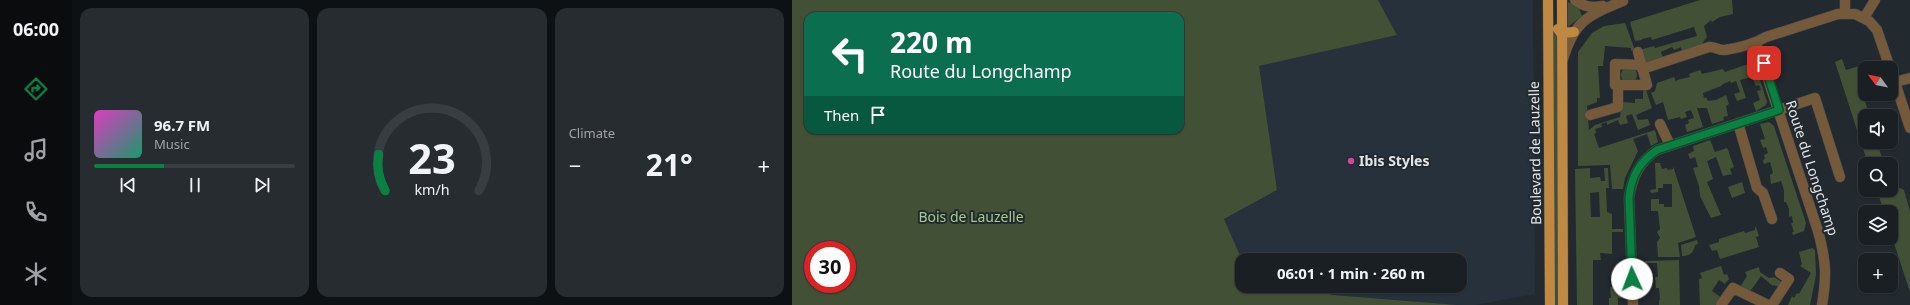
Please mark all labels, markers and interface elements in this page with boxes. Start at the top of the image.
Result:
text: 06:00 [13,17,59,41]
text: 220 m [890,23,973,61]
icon: left [824,28,876,80]
pin [1747,46,1781,80]
icon: arrive [1753,52,1775,74]
text: Route du Longchamp [890,59,1072,83]
north arrow [1858,61,1898,101]
map controls [1858,61,1898,293]
icon: directions [22,75,50,103]
street label: Boulevard de Lauzelle [1524,81,1545,225]
street label: Route du Longchamp [1782,98,1843,238]
icon: arrive [867,104,889,126]
text: Then [824,105,859,125]
button: sound [1858,109,1898,149]
text: 96.7 FM [154,115,210,135]
text: Climate [569,124,615,142]
text: 23 [408,129,456,185]
text: Music [154,135,190,153]
icon: music [22,136,50,164]
text: 21° [646,144,693,185]
text: − [569,150,581,180]
text: + [757,150,770,180]
place label: Ibis Styles [1359,151,1430,170]
marker: Ibis Styles [1346,156,1356,166]
button: search [1858,157,1898,197]
icon: previous [117,174,139,196]
icon: pause [184,174,206,196]
icon: next [251,174,273,196]
text: km/h [414,179,450,198]
icon: phone [22,198,50,226]
button: layers [1858,205,1898,245]
park label: Bois de Lauzelle [918,207,1024,226]
speed limit sign: 30 [804,241,856,293]
button: + [1858,253,1898,293]
position arrow [1611,258,1653,300]
icon: climate [22,260,50,288]
text: 06:01 · 1 min · 260 m [1277,263,1425,283]

